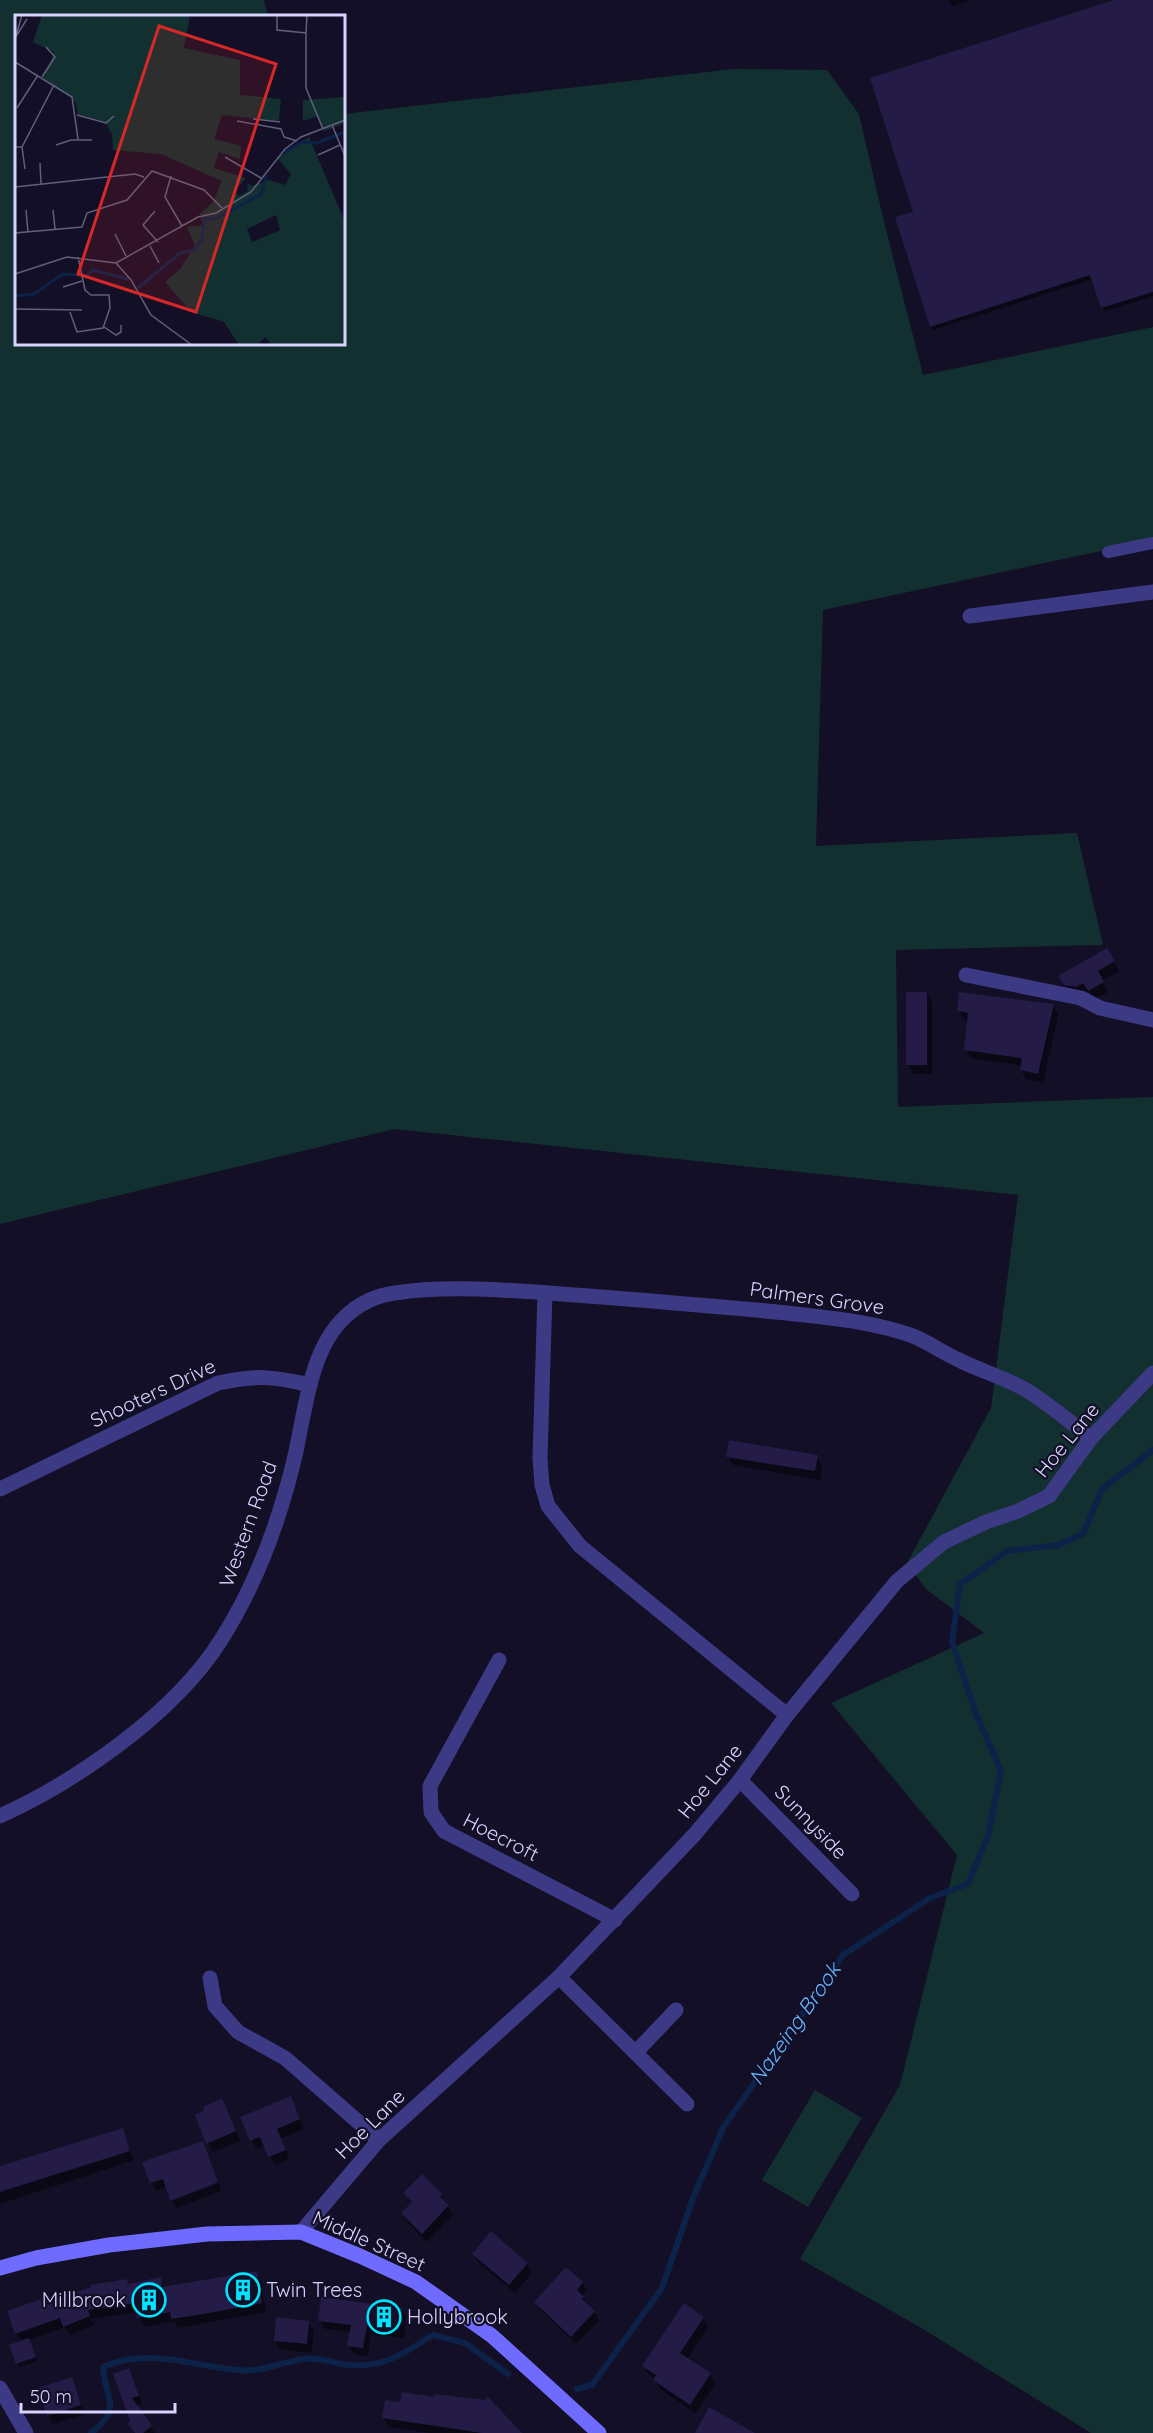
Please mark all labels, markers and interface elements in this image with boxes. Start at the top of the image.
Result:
inset map [15,15,345,345]
street label: Palmers Grove [748,1276,886,1319]
street label: Shooters Drive [86,1353,219,1432]
street label: Hoe Lane [1029,1397,1104,1482]
street label: Western Road [213,1458,282,1590]
street label: Hoe Lane [672,1738,747,1823]
street label: Sunnyside [770,1779,853,1864]
street label: Hoecroft [459,1807,543,1866]
water label: Nazeing Brook [742,1956,847,2089]
street label: Hoe Lane [329,2083,410,2164]
street label: Middle Street [309,2205,430,2277]
building icon: Twin Trees [225,2272,261,2308]
place label: Twin Trees [266,2277,362,2302]
building icon: Millbrook [131,2282,167,2318]
place label: Millbrook [42,2287,126,2312]
building icon: Hollybrook [366,2299,402,2335]
place label: Hollybrook [407,2304,508,2329]
scale bar [21,2376,176,2414]
text: 50 m [30,2385,72,2408]

